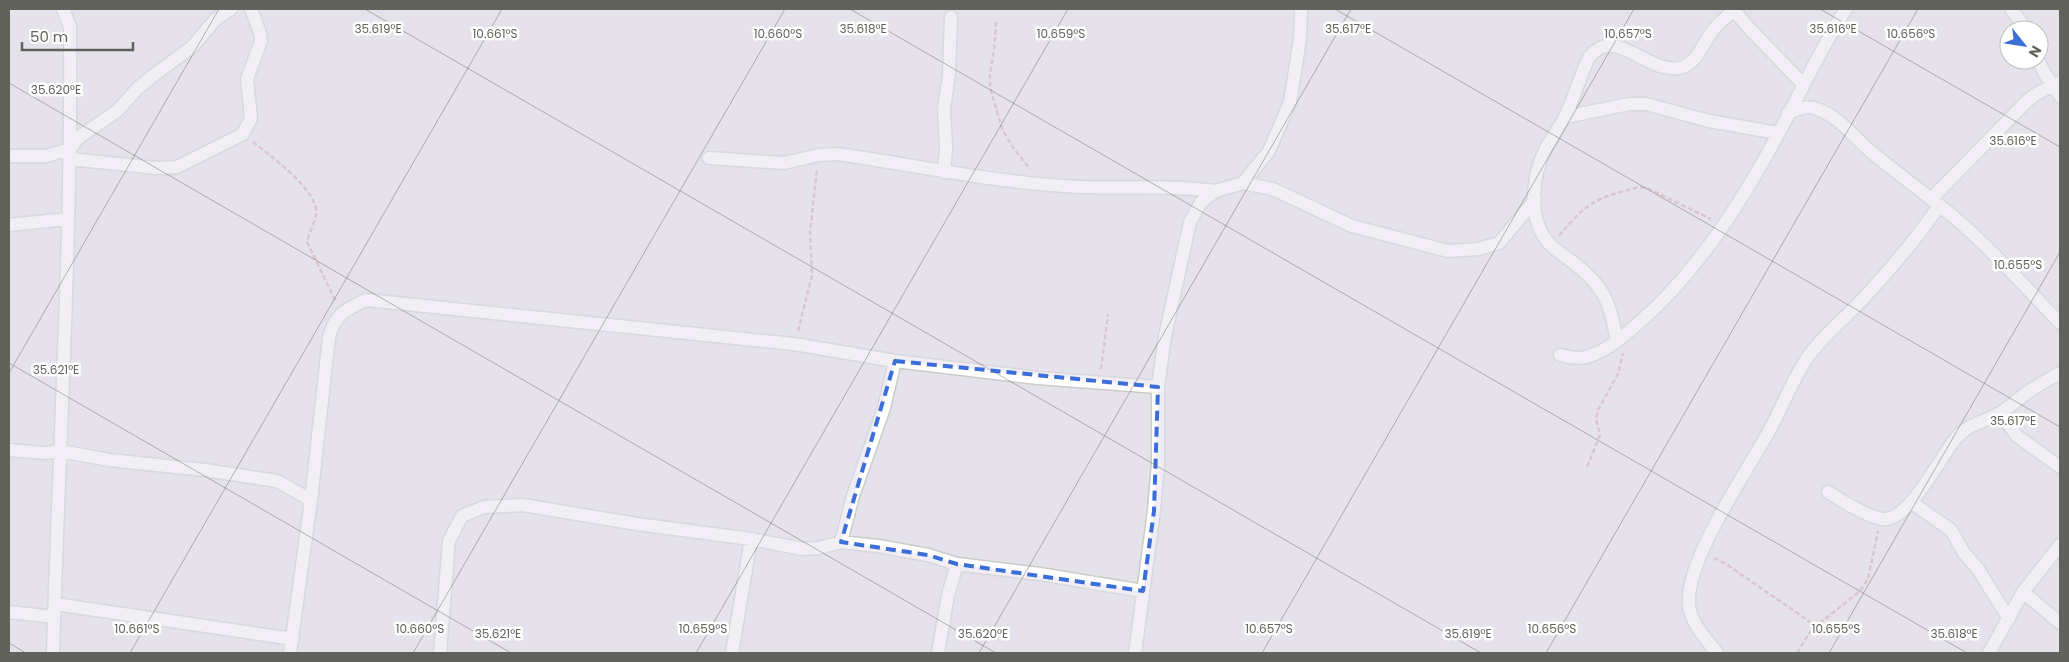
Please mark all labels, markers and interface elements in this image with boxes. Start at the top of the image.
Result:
scale bar [22,20,134,52]
text: 35.619°E [354,20,402,37]
text: 35.618°E [839,20,887,37]
text: 35.617°E [1325,20,1371,37]
text: 35.616°E [1809,20,1857,37]
north arrow [1999,20,2049,70]
text: 10.661°S [473,25,517,42]
text: 10.660°S [754,25,802,42]
text: 10.659°S [1037,25,1085,42]
text: 10.657°S [1604,25,1652,42]
text: 10.656°S [1887,25,1935,42]
text: 50 m [30,26,68,47]
text: N [2024,42,2047,61]
text: 35.620°E [31,81,81,98]
text: 35.616°E [1989,132,2037,149]
text: 10.655°S [1994,256,2042,273]
text: 35.621°E [33,361,79,378]
text: 35.617°E [1990,412,2036,429]
text: 10.661°S [115,620,159,637]
text: 10.660°S [396,620,444,637]
text: 10.659°S [679,620,727,637]
text: 10.657°S [1245,620,1293,637]
text: 10.656°S [1528,620,1576,637]
text: 10.655°S [1812,620,1860,637]
text: 35.621°E [475,625,521,642]
text: 35.620°E [958,625,1008,642]
text: 35.619°E [1444,625,1492,642]
text: 35.618°E [1930,625,1978,642]

